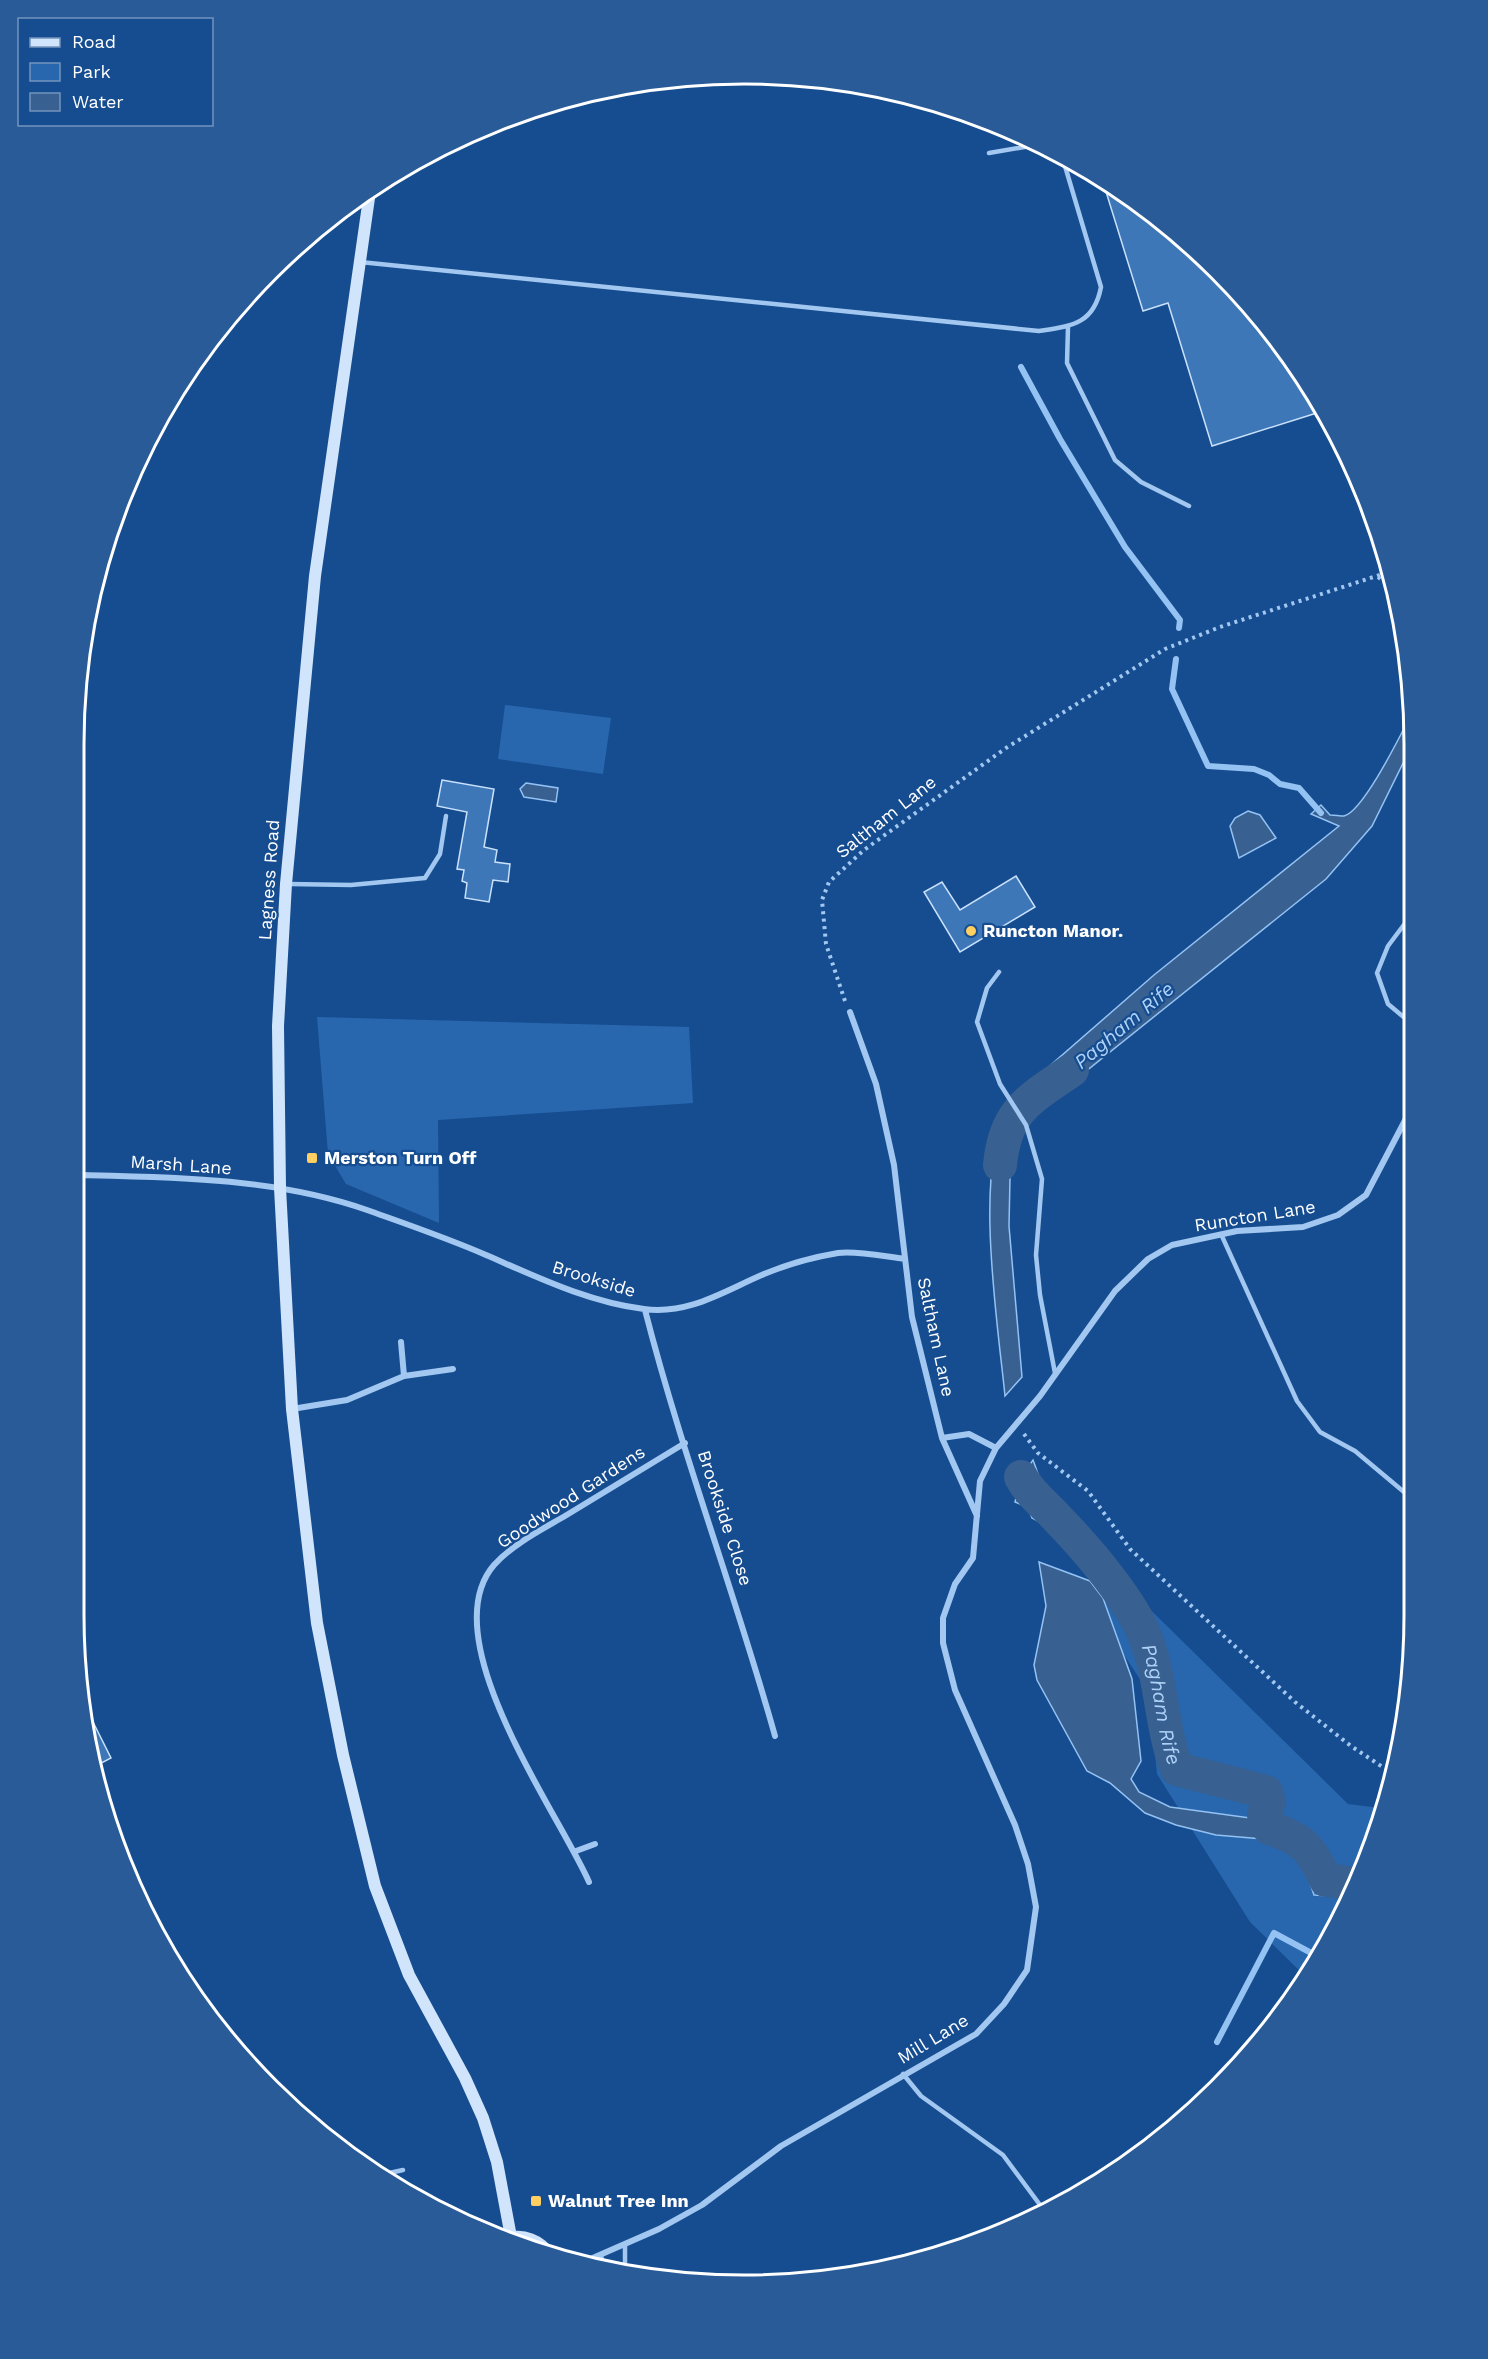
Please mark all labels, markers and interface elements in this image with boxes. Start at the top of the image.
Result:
legend [18,18,213,126]
text: Road [72,31,116,52]
text: Park [72,61,111,82]
text: Water [72,91,124,112]
street label: Saltham Lane [831,771,940,862]
street label: Lagness Road [254,819,283,941]
place label: Runcton Manor. [983,920,1123,941]
marker: Runcton Manor. [964,924,978,938]
water label: Pagham Rife [1069,976,1179,1074]
place label: Merston Turn Off [324,1147,477,1168]
street label: Marsh Lane [130,1150,232,1179]
marker: Merston Turn Off [305,1151,319,1165]
street label: Runcton Lane [1193,1196,1317,1235]
street label: Brookside [550,1256,639,1301]
street label: Saltham Lane [914,1275,959,1398]
street label: Goodwood Gardens [493,1441,649,1552]
street label: Brookside Close [694,1448,757,1588]
water label: Pagham Rife [1137,1641,1187,1768]
street label: Mill Lane [893,2009,972,2068]
place label: Walnut Tree Inn [548,2190,689,2211]
marker: Walnut Tree Inn [529,2194,543,2208]

